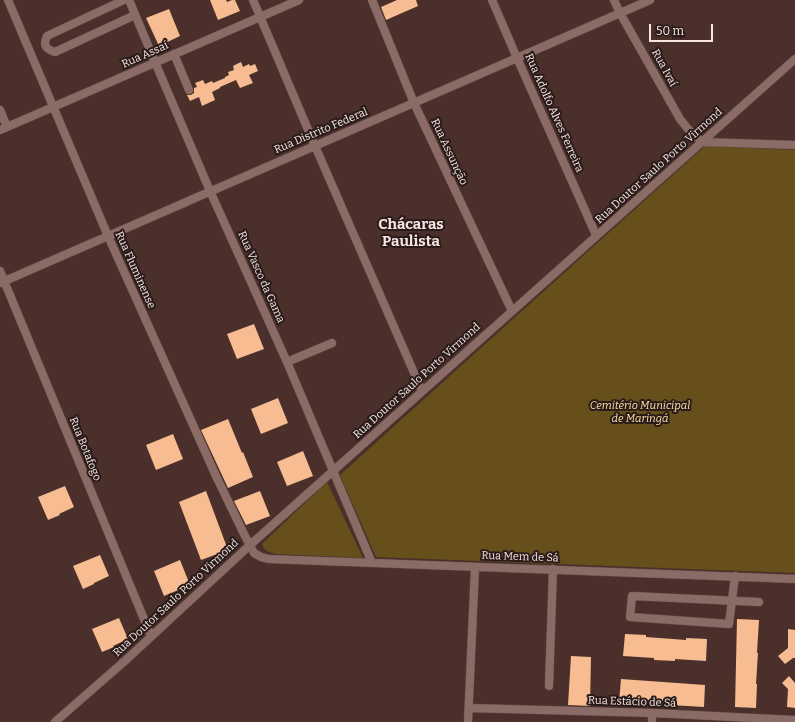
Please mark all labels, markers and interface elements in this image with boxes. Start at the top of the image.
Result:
scale bar [651,16,715,42]
text: 50 m [656,24,684,38]
street label: Rua Assaí [120,39,170,71]
street label: Rua Ivaí [648,47,680,89]
street label: Rua Adolfo Alves Ferreira [522,52,586,174]
street label: Rua Distrito Federal [272,105,370,157]
street label: Rua Doutor Saulo Porto Virmond [593,105,725,227]
street label: Rua Assunção [428,117,470,187]
district label: Chácaras Paulista [378,216,444,251]
street label: Rua Fluminense [112,229,158,311]
street label: Rua Vasco da Gama [235,229,287,325]
street label: Rua Doutor Saulo Porto Virmond [351,320,483,442]
park label: Cemitério Municipal de Maringá [590,399,690,425]
street label: Rua Botafogo [66,415,104,483]
street label: Rua Doutor Saulo Porto Virmond [111,536,241,660]
street label: Rua Mem de Sá [481,549,559,565]
street label: Rua Estácio de Sá [588,694,676,710]

